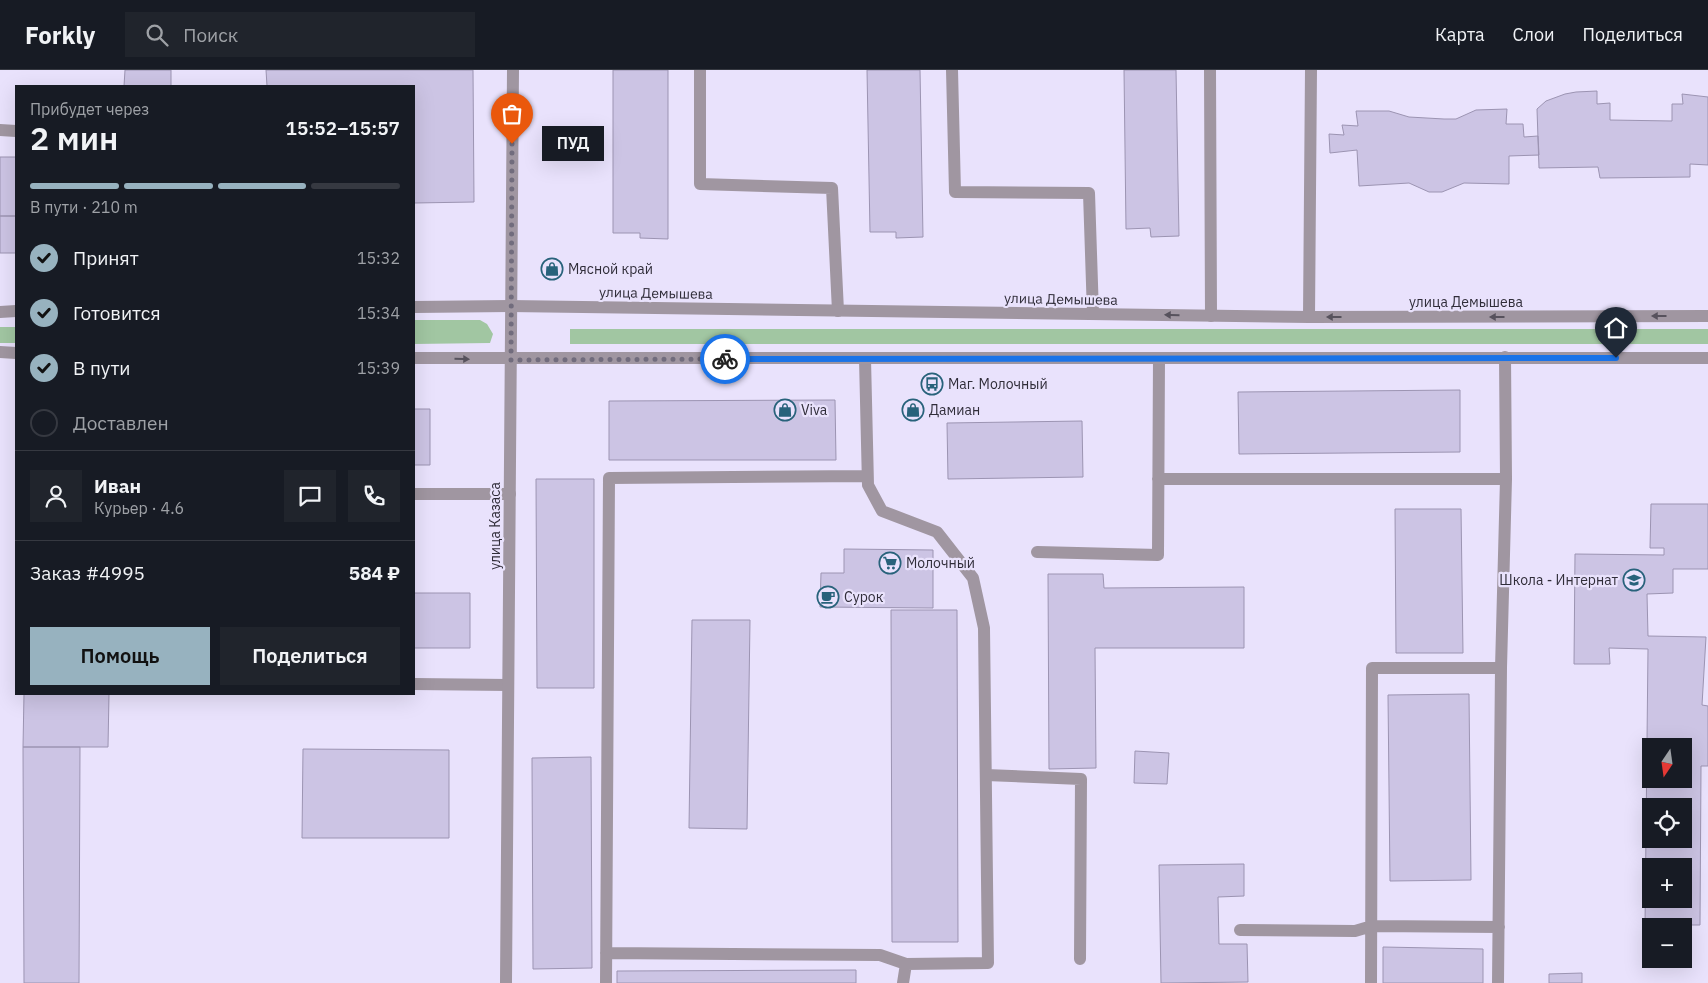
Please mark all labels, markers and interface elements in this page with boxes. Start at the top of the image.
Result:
search box [125,12,475,57]
text: Forkly [25,19,95,51]
icon: search [143,21,171,49]
text: Поиск [183,23,238,47]
text: Карта [1435,23,1485,46]
text: Слои [1513,23,1555,46]
text: Поделиться [1583,23,1683,46]
pin [491,93,533,144]
text: Прибудет через [30,99,149,119]
icon: bag [498,100,526,128]
text: 15:52–15:57 [286,116,400,140]
text: 2 мин [30,117,118,159]
callout: ПУД [542,126,604,162]
text: ПУД [557,133,589,153]
text: В пути · 210 m [30,197,138,217]
icon: check [30,244,58,272]
text: Принят [73,246,139,270]
text: 15:32 [357,248,400,268]
shop icon: Мясной край [540,257,564,281]
place label: Мясной край [568,260,653,278]
street label: улица Демышева [599,283,714,303]
street label: улица Демышева [1004,289,1119,309]
street label: улица Демышева [1409,293,1523,311]
icon: check [30,299,58,327]
text: Готовится [73,301,161,325]
text: 15:34 [357,303,400,323]
pin [1595,307,1637,358]
one-way arrow [1164,311,1180,319]
one-way arrow [1651,312,1667,320]
one-way arrow [1326,313,1342,321]
one-way arrow [1489,313,1505,321]
icon: home [1602,314,1630,342]
courier [700,334,750,384]
icon: bike [711,345,739,373]
icon: check [30,354,58,382]
one-way arrow [455,355,471,363]
text: В пути [73,356,131,380]
text: 15:39 [357,358,400,378]
bus stop icon: Маг. Молочный [920,372,944,396]
place label: Маг. Молочный [948,375,1048,393]
shop icon: Viva [773,398,797,422]
shop icon: Дамиан [901,398,925,422]
place label: Viva [801,401,828,419]
place label: Дамиан [929,401,980,419]
text: Доставлен [73,411,169,435]
button: person [30,470,82,522]
button: chat [284,470,336,522]
button: phone [348,470,400,522]
text: Иван [94,474,141,498]
street label: улица Казаса [486,482,504,570]
text: Курьер · 4.6 [94,498,184,518]
supermarket icon: Молочный [878,551,902,575]
place label: Молочный [906,554,975,572]
text: Заказ #4995 [30,561,145,585]
text: 584 ₽ [349,561,400,585]
school or university icon: Школа - Интернат [1622,568,1646,592]
place label: Школа - Интернат [1499,571,1618,589]
cafe icon: Сурок [816,585,840,609]
place label: Сурок [844,588,884,606]
button: Помощь [30,627,210,685]
button: Поделиться [220,627,400,685]
north arrow [1642,738,1692,788]
map controls [1642,738,1692,968]
button: locate [1642,798,1692,848]
button: + [1642,858,1692,908]
button: − [1642,918,1692,968]

